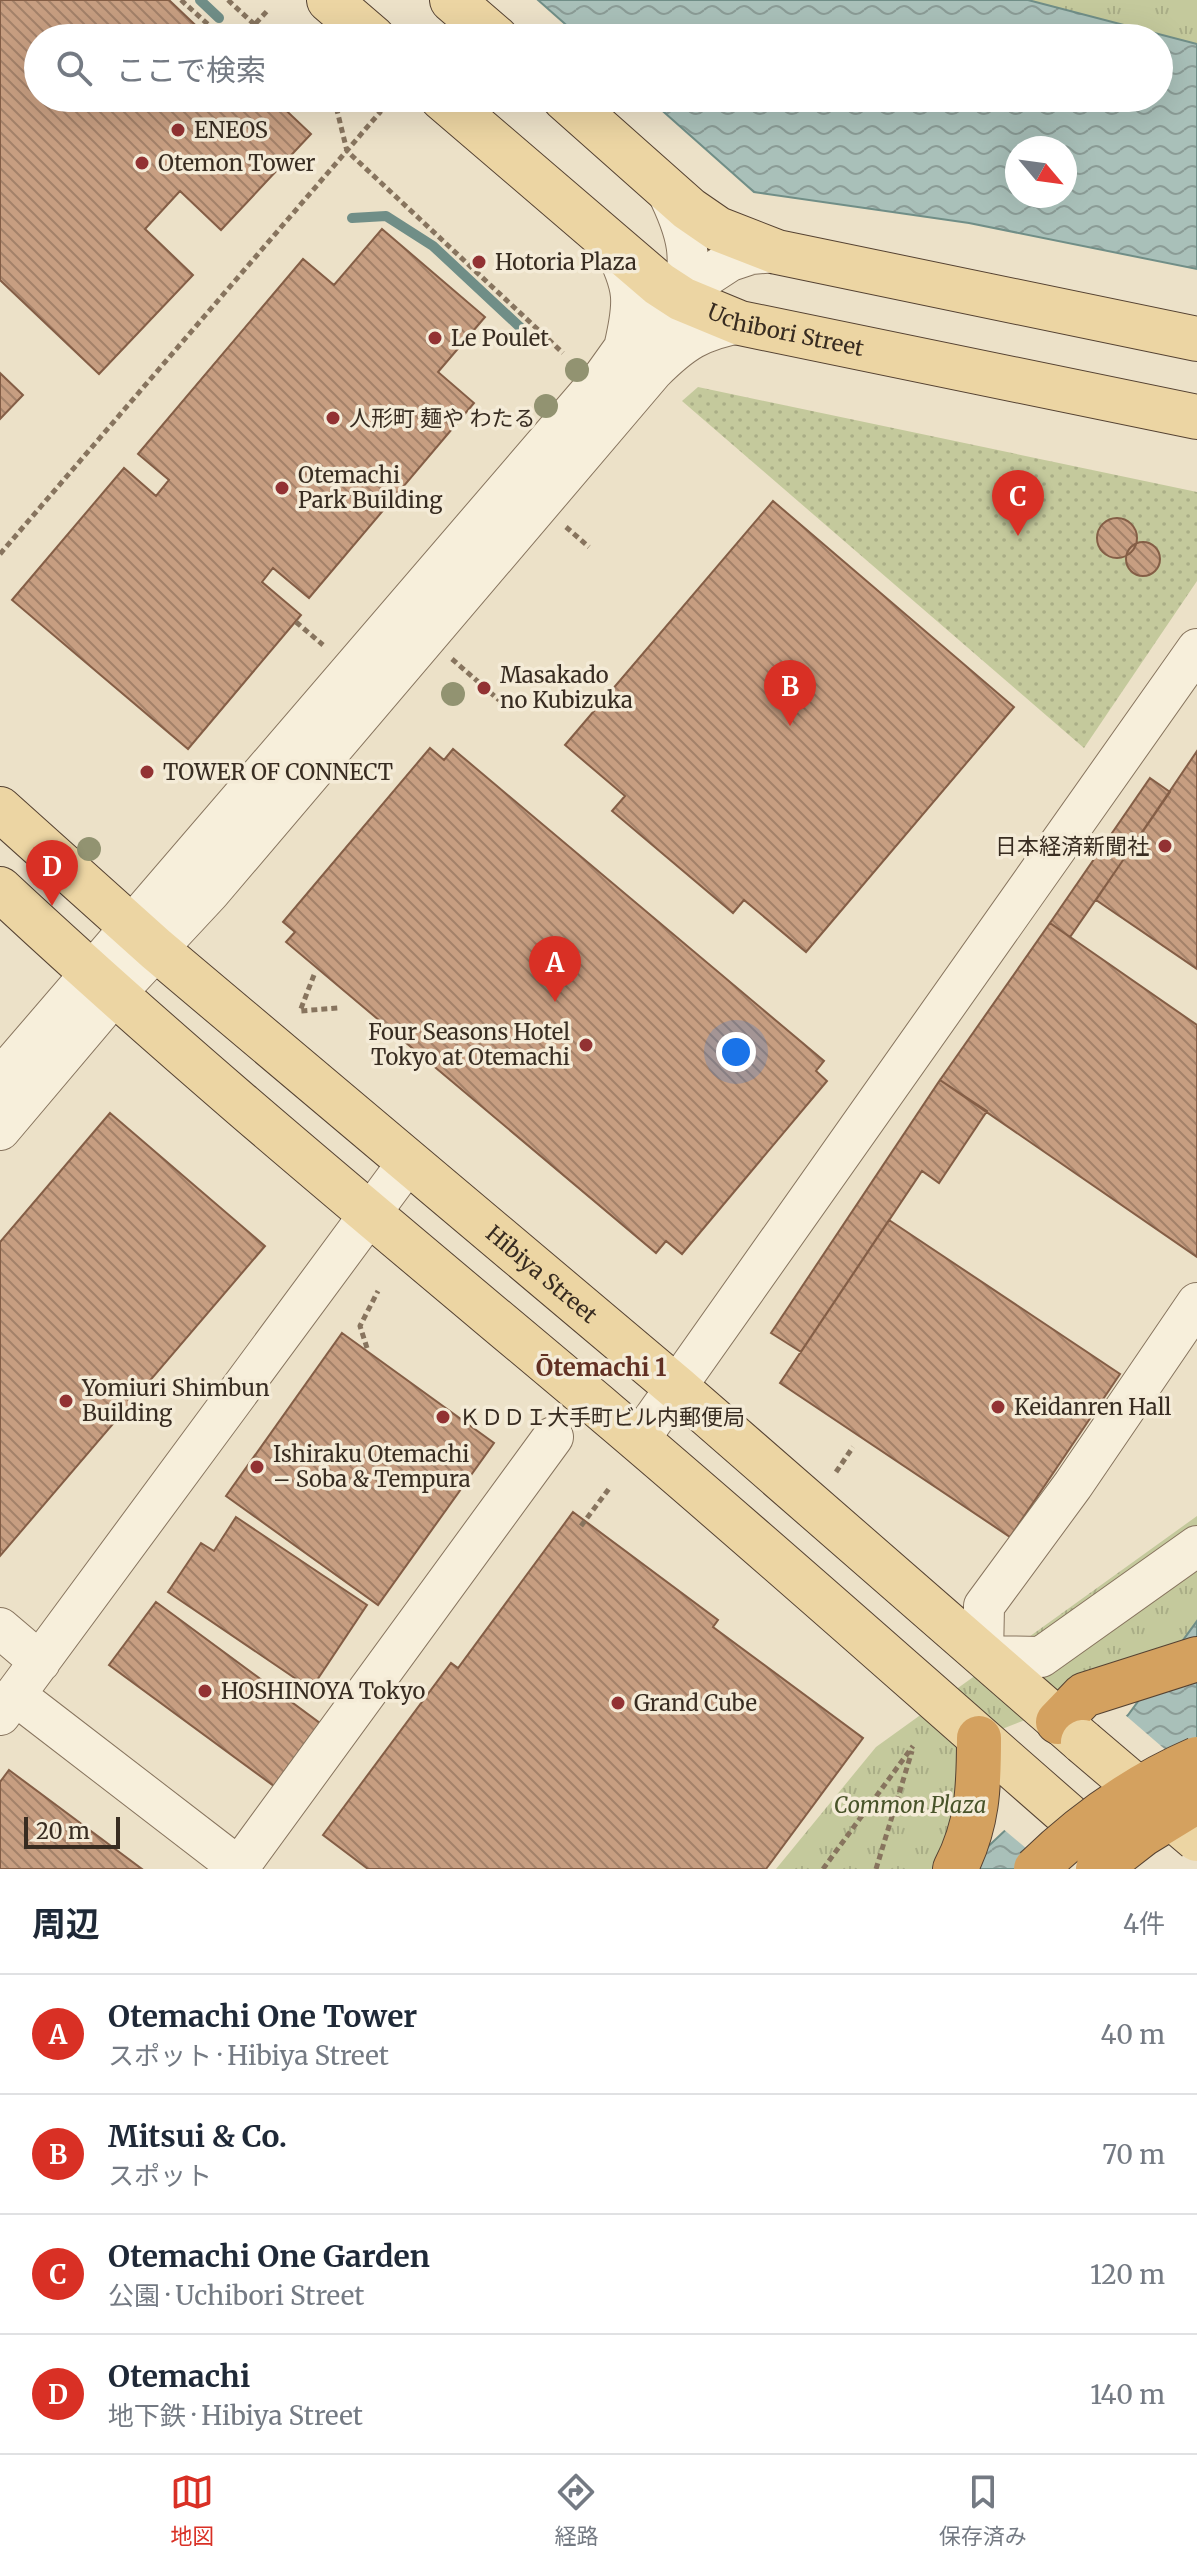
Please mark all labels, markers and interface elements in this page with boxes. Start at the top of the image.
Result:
search box [24,24,1173,112]
icon: search [52,46,96,90]
text: ここで検索 [116,51,266,89]
place label: ENEOS [194,116,268,144]
marker: ENEOS [169,121,187,139]
north arrow [1005,136,1077,208]
place label: Otemon Tower [158,149,316,177]
marker: Otemon Tower [133,154,151,172]
place label: Hotoria Plaza [495,248,637,276]
marker: Hotoria Plaza [470,253,488,271]
street label: Uchibori Street [703,297,867,362]
place label: Le Poulet [451,324,549,352]
marker: Le Poulet [426,329,444,347]
place label: 人形町 麺や わたる [349,404,535,432]
marker: 人形町 麺や わたる [324,409,342,427]
place label: Otemachi Park Building [298,461,443,514]
pin: C [992,470,1044,536]
marker: Otemachi Park Building [273,479,291,497]
pin: B [764,660,816,726]
place label: Masakado no Kubizuka [500,661,633,714]
marker: Masakado no Kubizuka [475,679,493,697]
place label: TOWER OF CONNECT [163,758,393,786]
marker: TOWER OF CONNECT [138,763,156,781]
place label: 日本経済新聞社 [995,832,1149,860]
marker: 日本経済新聞社 [1156,837,1174,855]
pin: D [26,840,78,906]
pin: A [529,936,581,1002]
place label: Four Seasons Hotel Tokyo at Otemachi [368,1018,570,1071]
your location [716,1032,756,1072]
marker: Four Seasons Hotel Tokyo at Otemachi [577,1036,595,1054]
street label: Hibiya Street [480,1219,603,1329]
district label: Ōtemachi 1 [536,1352,666,1383]
place label: Yomiuri Shimbun Building [81,1374,270,1427]
marker: Yomiuri Shimbun Building [57,1392,75,1410]
place label: Keidanren Hall [1014,1393,1171,1421]
marker: Keidanren Hall [989,1398,1007,1416]
place label: ＫＤＤＩ大手町ビル内郵便局 [459,1403,745,1431]
marker: ＫＤＤＩ大手町ビル内郵便局 [434,1408,452,1426]
place label: Ishiraku Otemachi – Soba & Tempura [273,1440,471,1493]
marker: Ishiraku Otemachi – Soba & Tempura [248,1458,266,1476]
place label: HOSHINOYA Tokyo [221,1677,425,1705]
marker: HOSHINOYA Tokyo [196,1682,214,1700]
place label: Grand Cube [634,1689,757,1717]
marker: Grand Cube [609,1694,627,1712]
park label: Common Plaza [834,1791,986,1819]
scale bar [24,1813,120,1849]
text: 20 m [36,1817,90,1845]
text: 周辺 [32,1903,100,1945]
text: 4件 [1123,1907,1165,1940]
text: Otemachi One Tower [108,1997,417,2035]
text: A [49,2018,67,2051]
text: 40 m [1101,2018,1165,2051]
text: スポット · Hibiya Street [108,2039,389,2072]
text: Mitsui & Co. [108,2117,287,2155]
text: B [49,2138,67,2171]
text: 70 m [1102,2138,1165,2171]
text: スポット [108,2159,212,2192]
text: Otemachi One Garden [108,2237,430,2275]
text: C [49,2258,67,2291]
text: 120 m [1090,2258,1165,2291]
text: 公園 · Uchibori Street [108,2279,364,2312]
text: Otemachi [108,2357,250,2395]
text: D [48,2378,68,2411]
text: 140 m [1090,2378,1165,2411]
text: 地下鉄 · Hibiya Street [108,2399,363,2432]
tab: 地図 [170,2470,214,2550]
tab: 経路 [554,2470,599,2550]
tab: 保存済み [939,2470,1027,2550]

